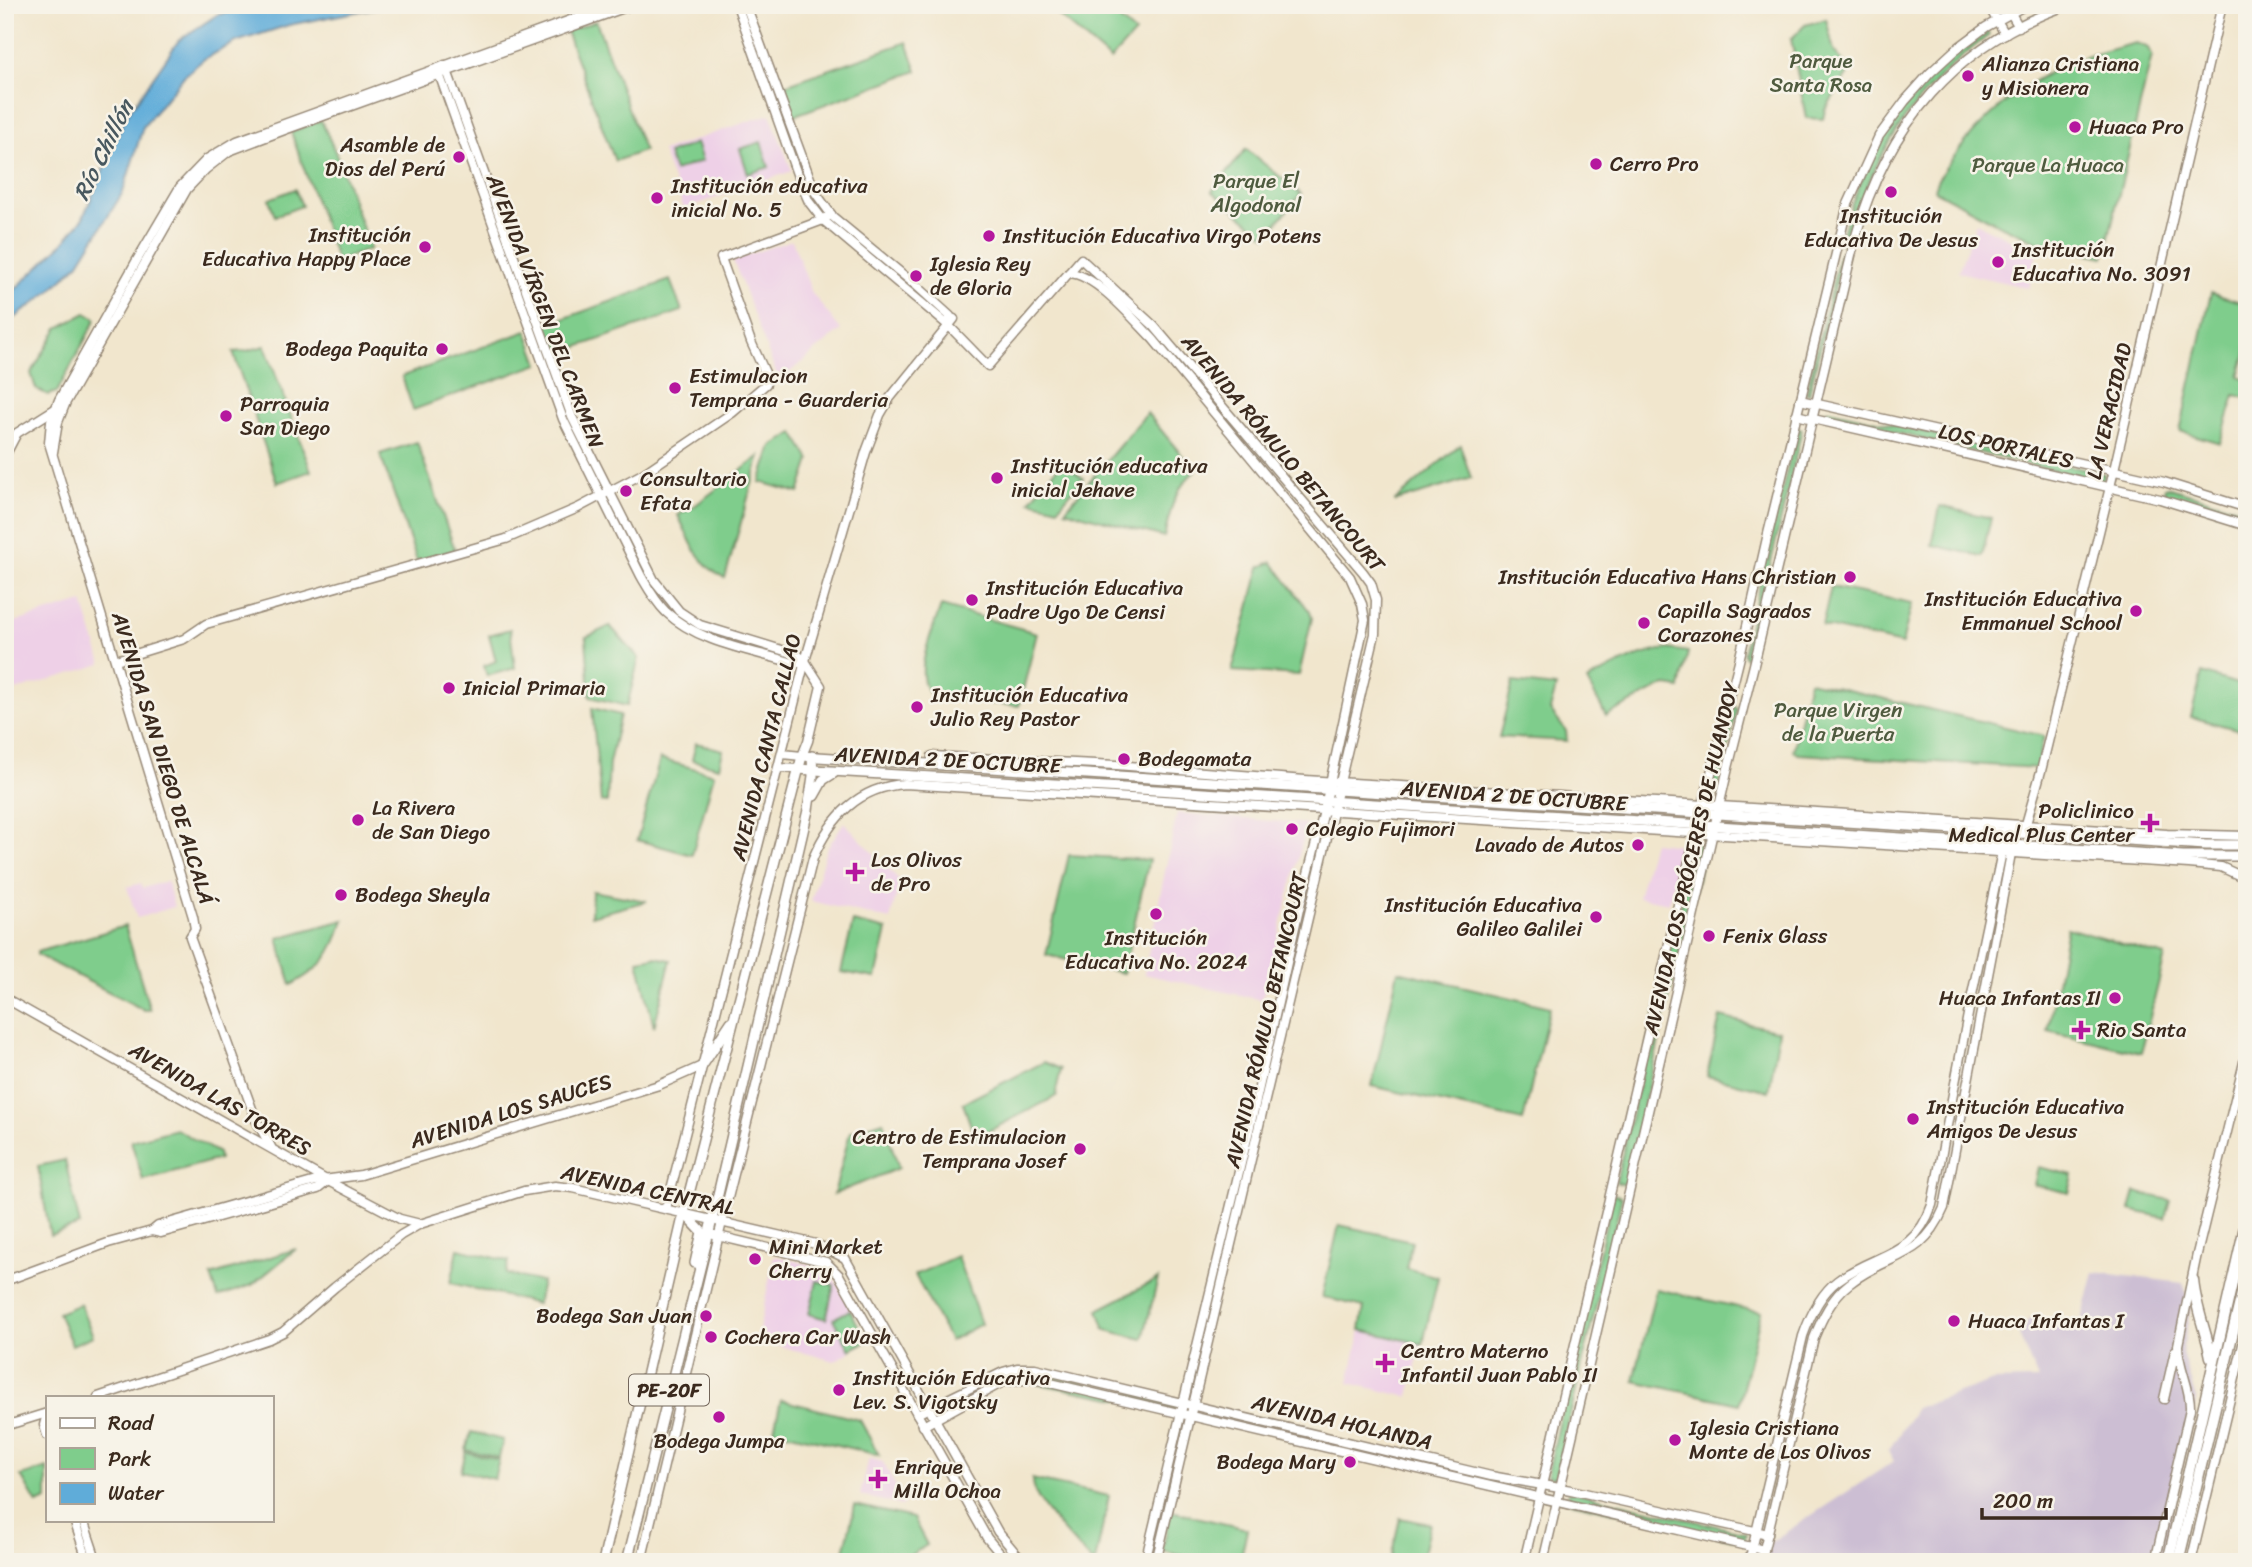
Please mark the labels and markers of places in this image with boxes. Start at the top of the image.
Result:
place label: Alianza Cristiana y Misionera [1981,45,2140,107]
marker: Alianza Cristiana y Misionera [1960,68,1976,84]
place label: Huaca Pro [2089,108,2184,146]
marker: Huaca Pro [2067,119,2083,135]
place label: Asamble de Dios del Perú [325,126,446,188]
place label: Cerro Pro [1610,145,1699,183]
marker: Asamble de Dios del Perú [451,149,467,165]
marker: Cerro Pro [1588,156,1604,172]
place label: Institución educativa inicial No. 5 [670,167,868,229]
marker: Institución Educativa De Jesus [1883,184,1899,200]
marker: Institución educativa inicial No. 5 [649,190,665,206]
place label: Institución Educativa De Jesus [1804,197,1979,259]
place label: Institución Educativa Happy Place [202,216,411,278]
place label: Institución Educativa Virgo Potens [1002,217,1321,255]
marker: Institución Educativa Virgo Potens [981,228,997,244]
place label: Institución Educativa No. 3091 [2011,231,2191,293]
marker: Institución Educativa Happy Place [417,239,433,255]
place label: Iglesia Rey de Gloria [929,245,1031,307]
marker: Institución Educativa No. 3091 [1990,254,2006,270]
marker: Iglesia Rey de Gloria [908,268,924,284]
place label: Bodega Paquita [285,330,428,368]
marker: Bodega Paquita [434,341,450,357]
place label: Estimulacion Temprana - Guarderia [689,357,889,419]
marker: Estimulacion Temprana - Guarderia [667,380,683,396]
place label: Parroquia San Diego [240,385,331,447]
marker: Parroquia San Diego [218,408,234,424]
place label: Institución educativa inicial Jehave [1010,447,1208,509]
place label: Consultorio Efata [640,460,747,522]
marker: Institución educativa inicial Jehave [989,470,1005,486]
marker: Consultorio Efata [618,483,634,499]
place label: Institución Educativa Hans Christian [1497,558,1836,596]
place label: Institución Educativa Padre Ugo De Censi [985,569,1184,631]
marker: Institución Educativa Hans Christian [1842,569,1858,585]
place label: Institución Educativa Emmanuel School [1924,580,2123,642]
marker: Institución Educativa Padre Ugo De Censi [964,592,980,608]
place label: Capilla Sagrados Corazones [1658,592,1811,654]
marker: Institución Educativa Emmanuel School [2128,603,2144,619]
marker: Capilla Sagrados Corazones [1636,615,1652,631]
place label: Inicial Primaria [462,669,606,707]
place label: Institución Educativa Julio Rey Pastor [930,676,1129,738]
marker: Inicial Primaria [441,680,457,696]
marker: Institución Educativa Julio Rey Pastor [909,699,925,715]
place label: Bodegamata [1138,740,1252,778]
marker: Bodegamata [1116,751,1132,767]
place label: La Rivera de San Diego [372,789,491,851]
place label: Policlinico Medical Plus Center [1948,792,2135,854]
place label: Colegio Fujimori [1306,810,1456,848]
marker: La Rivera de San Diego [350,812,366,828]
marker: Policlinico Medical Plus Center [2140,813,2160,833]
marker: Colegio Fujimori [1284,821,1300,837]
place label: Lavado de Autos [1475,826,1624,864]
marker: Lavado de Autos [1630,837,1646,853]
place label: Los Olivos de Pro [871,841,962,903]
marker: Los Olivos de Pro [845,862,865,882]
place label: Bodega Sheyla [355,876,490,914]
place label: Institución Educativa Galileo Galilei [1384,886,1583,948]
marker: Bodega Sheyla [333,887,349,903]
marker: Institución Educativa No. 2024 [1148,906,1164,922]
marker: Institución Educativa Galileo Galilei [1588,909,1604,925]
place label: Fenix Glass [1723,917,1828,955]
place label: Institución Educativa No. 2024 [1065,919,1247,981]
marker: Fenix Glass [1701,928,1717,944]
place label: Huaca Infantas II [1939,979,2102,1017]
marker: Huaca Infantas II [2107,990,2123,1006]
place label: Rio Santa [2097,1011,2187,1049]
marker: Rio Santa [2071,1020,2091,1040]
place label: Institución Educativa Amigos De Jesus [1926,1088,2125,1150]
marker: Institución Educativa Amigos De Jesus [1905,1111,1921,1127]
place label: Centro de Estimulacion Temprana Josef [852,1118,1068,1180]
marker: Centro de Estimulacion Temprana Josef [1072,1141,1088,1157]
place label: Mini Market Cherry [769,1228,883,1290]
marker: Mini Market Cherry [747,1251,763,1267]
place label: Bodega San Juan [536,1297,692,1335]
place label: Huaca Infantas I [1968,1302,2126,1340]
marker: Bodega San Juan [698,1308,714,1324]
marker: Huaca Infantas I [1946,1313,1962,1329]
place label: Cochera Car Wash [725,1318,891,1356]
marker: Cochera Car Wash [703,1329,719,1345]
place label: Centro Materno Infantil Juan Pablo II [1400,1332,1598,1394]
marker: Centro Materno Infantil Juan Pablo II [1375,1353,1395,1373]
place label: Institución Educativa Lev. S. Vigotsky [852,1359,1051,1421]
marker: Institución Educativa Lev. S. Vigotsky [831,1382,847,1398]
marker: Bodega Jumpa [711,1409,727,1425]
place label: Iglesia Cristiana Monte de Los Olivos [1688,1409,1871,1471]
place label: Bodega Jumpa [653,1422,785,1460]
marker: Iglesia Cristiana Monte de Los Olivos [1667,1432,1683,1448]
place label: Bodega Mary [1216,1443,1336,1481]
place label: Enrique Milla Ochoa [894,1448,1001,1510]
marker: Bodega Mary [1342,1454,1358,1470]
marker: Enrique Milla Ochoa [868,1469,888,1489]

